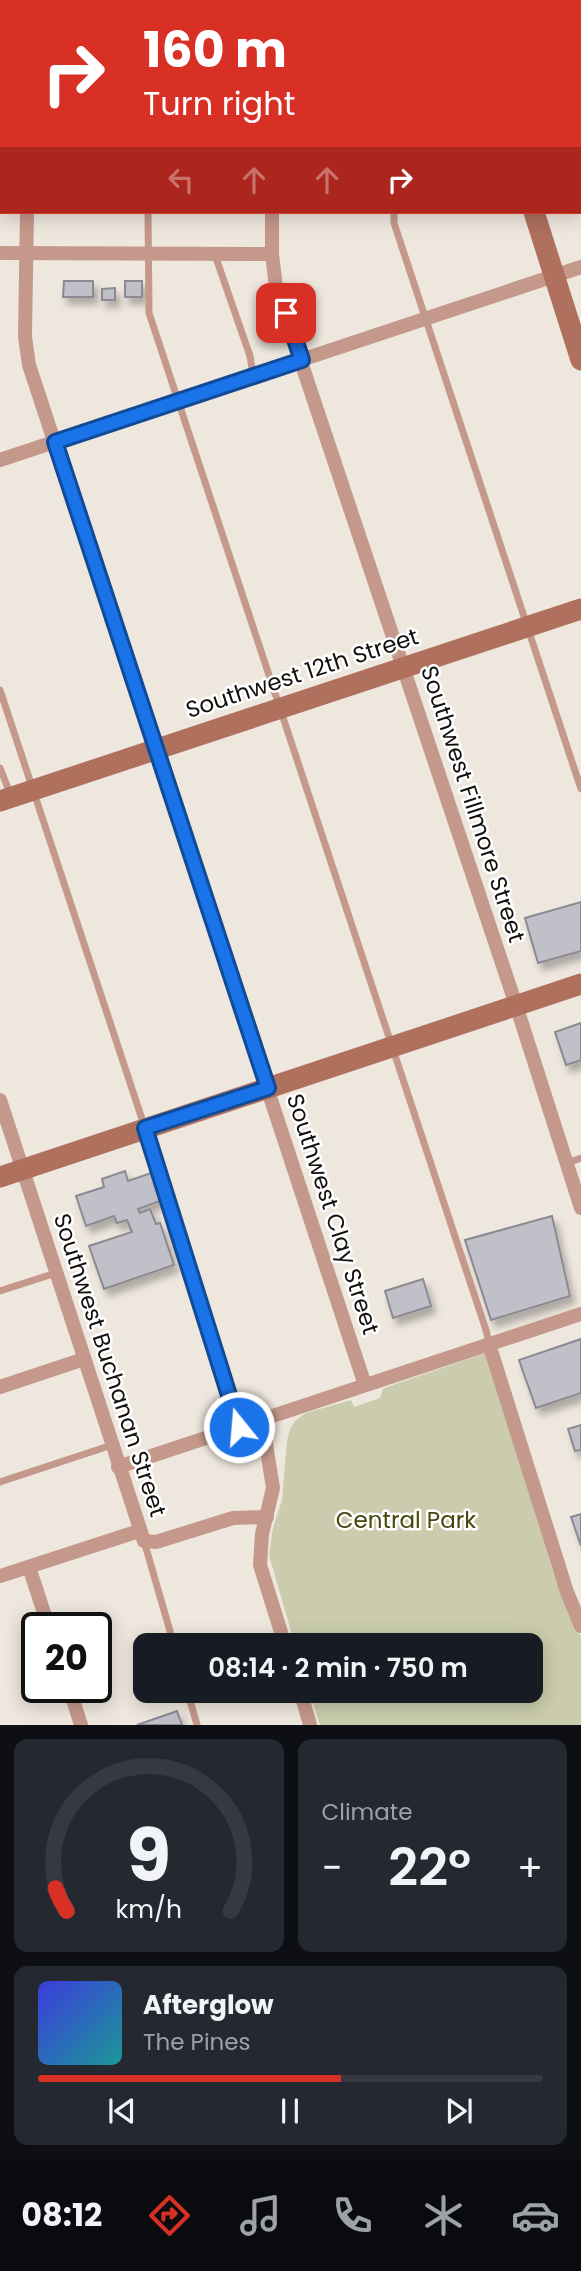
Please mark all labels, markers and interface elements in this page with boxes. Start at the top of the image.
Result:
text: 160 m [143,16,287,84]
icon: right [28,28,119,119]
text: Turn right [143,81,295,126]
icon: left [162,161,200,199]
icon: ahead [235,161,273,199]
icon: ahead [308,161,346,199]
icon: right [381,161,419,199]
pin [256,283,316,343]
icon: arrive [267,294,305,332]
street label: Southwest 12th Street [182,620,422,726]
street label: Southwest Fillmore Street [413,662,533,946]
street label: Southwest Clay Street [279,1090,387,1338]
street label: Southwest Buchanan Street [46,1209,174,1521]
position arrow [202,1390,276,1464]
park label: Central Park [336,1504,476,1536]
speed limit sign: 20 [21,1612,112,1703]
text: 08:14 · 2 min · 750 m [208,1650,468,1686]
text: Climate [322,1796,412,1828]
text: 9 [126,1806,171,1907]
text: 22° [388,1831,471,1904]
text: − [322,1841,342,1894]
text: + [517,1841,543,1894]
text: km/h [115,1892,182,1927]
text: Afterglow [143,1987,274,2023]
text: The Pines [143,2026,251,2058]
icon: previous [103,2092,141,2130]
icon: pause [271,2092,309,2130]
icon: next [440,2092,478,2130]
icon: directions [145,2191,194,2240]
icon: music [236,2191,285,2240]
icon: phone [328,2191,377,2240]
icon: climate [419,2191,468,2240]
icon: car [511,2191,560,2240]
text: 08:12 [21,2192,102,2237]

